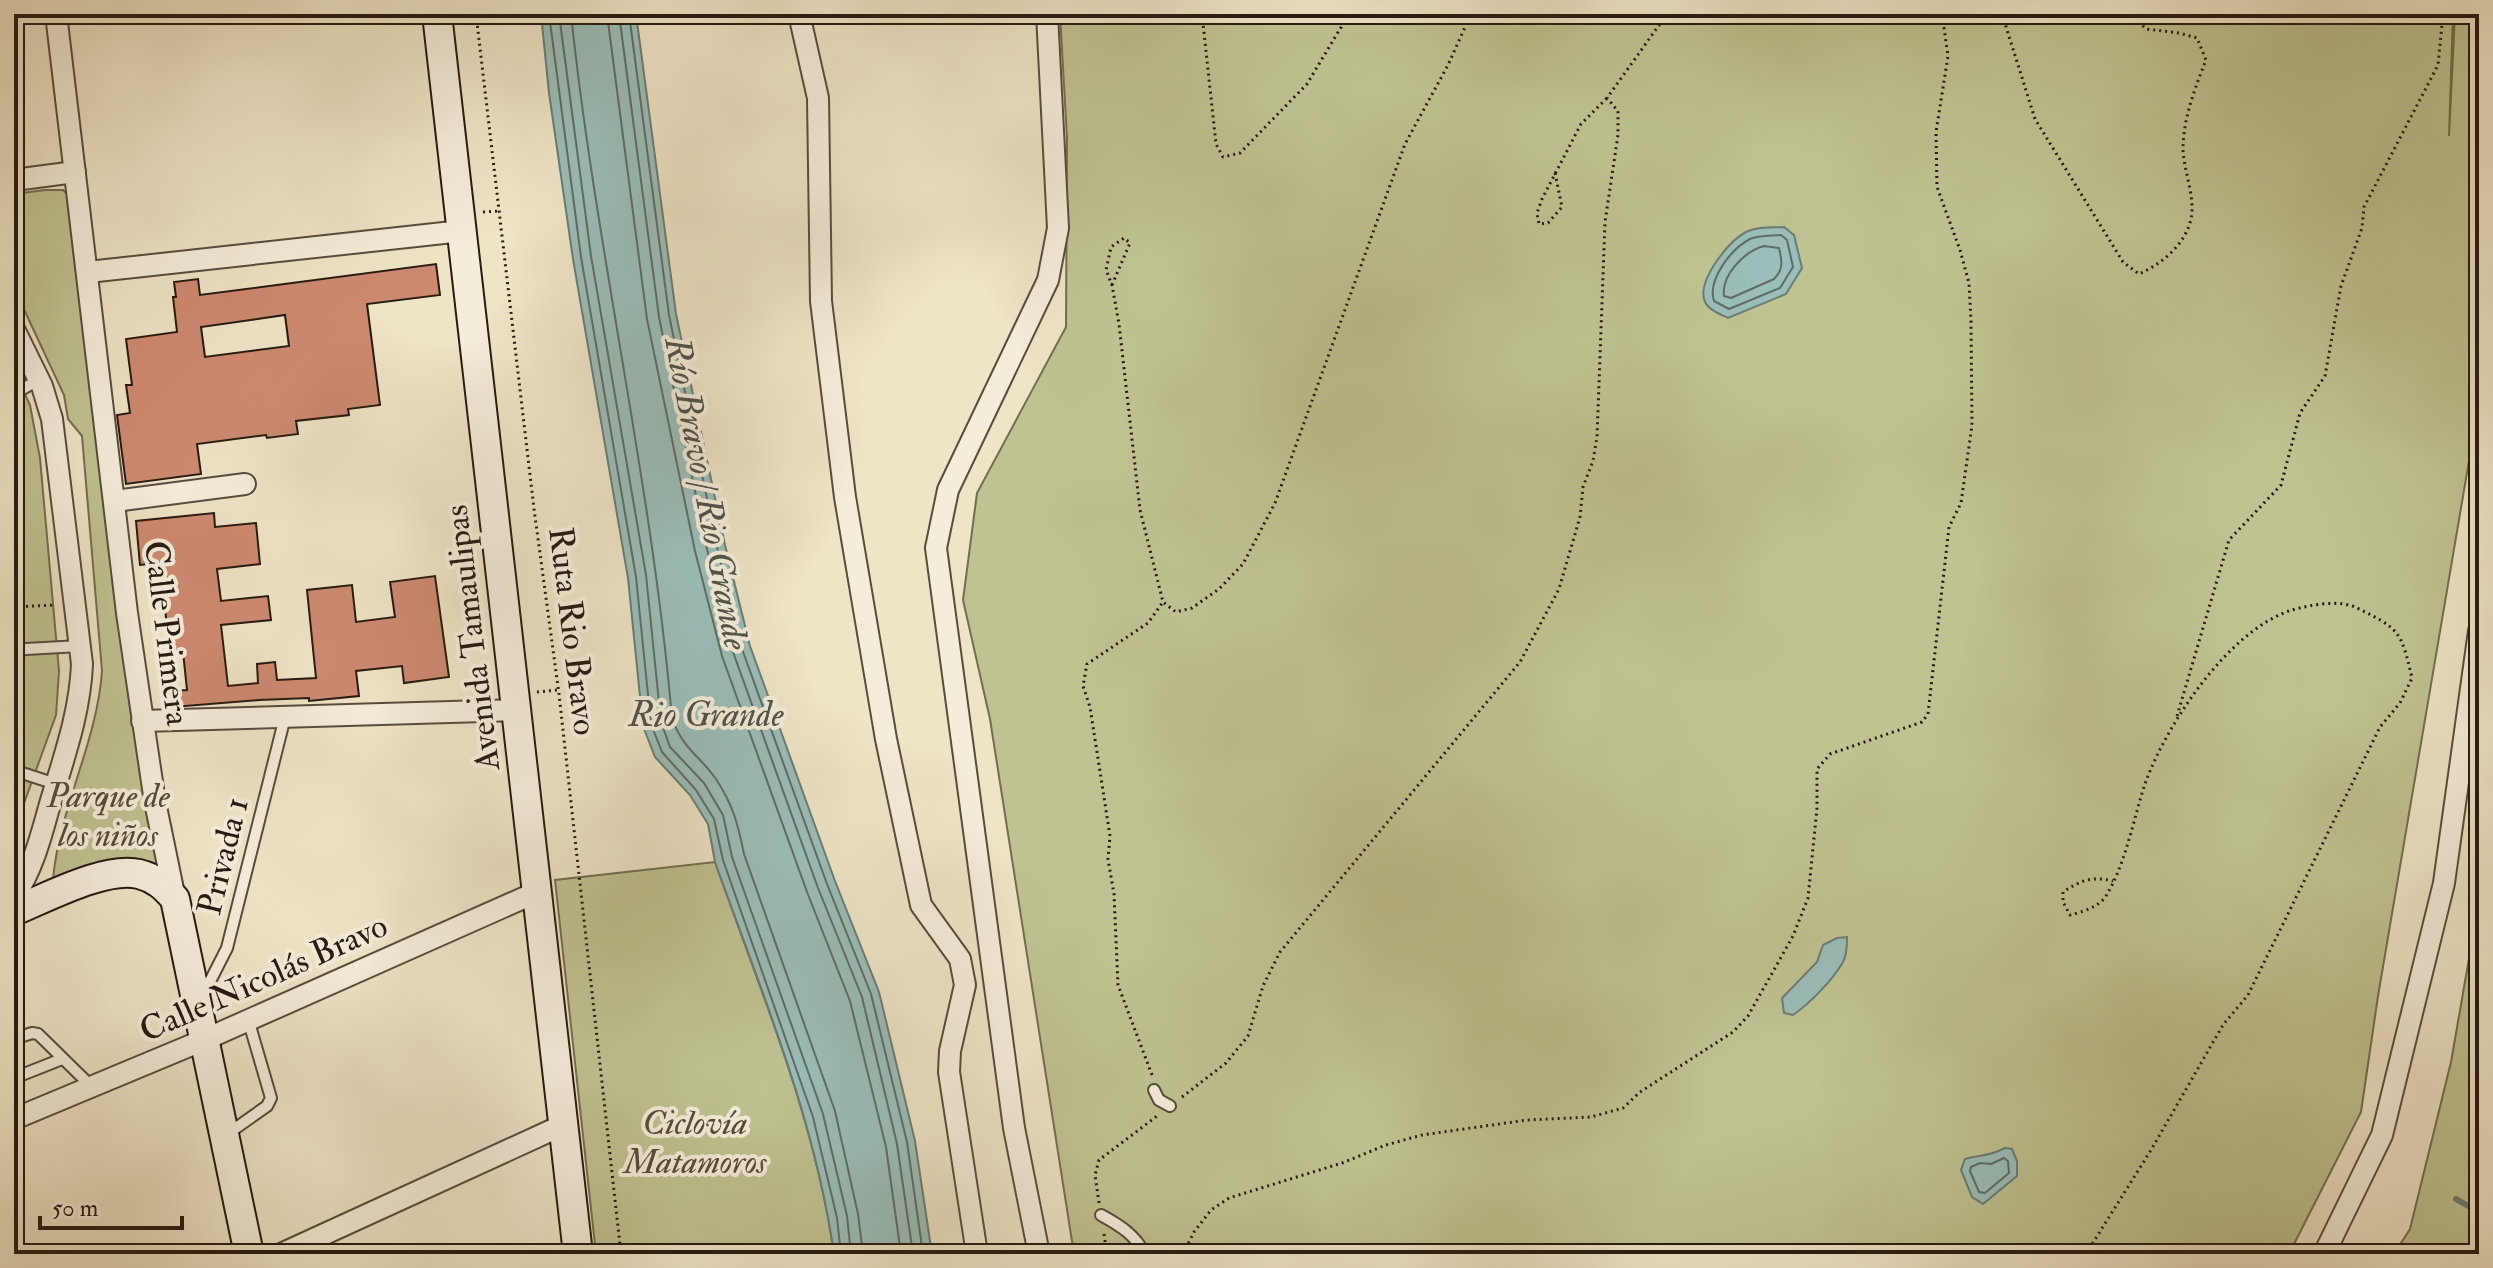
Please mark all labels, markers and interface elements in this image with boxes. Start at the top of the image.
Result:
water label: Río Bravo / Rio Grande [654,332,759,655]
street label: Avenida Tamaulipas [435,502,510,774]
street label: Ruta Rio Bravo [538,525,607,738]
street label: Calle Primera [134,538,199,729]
water label: Rio Grande [628,692,784,737]
park label: Parque de los niños [45,775,170,857]
street label: Privada 1 [188,793,259,920]
street label: Calle Nicolás Bravo [133,904,394,1052]
park label: Ciclovía Matamoros [622,1102,767,1184]
scale bar [40,1180,182,1230]
text: 50 m [52,1193,99,1224]

